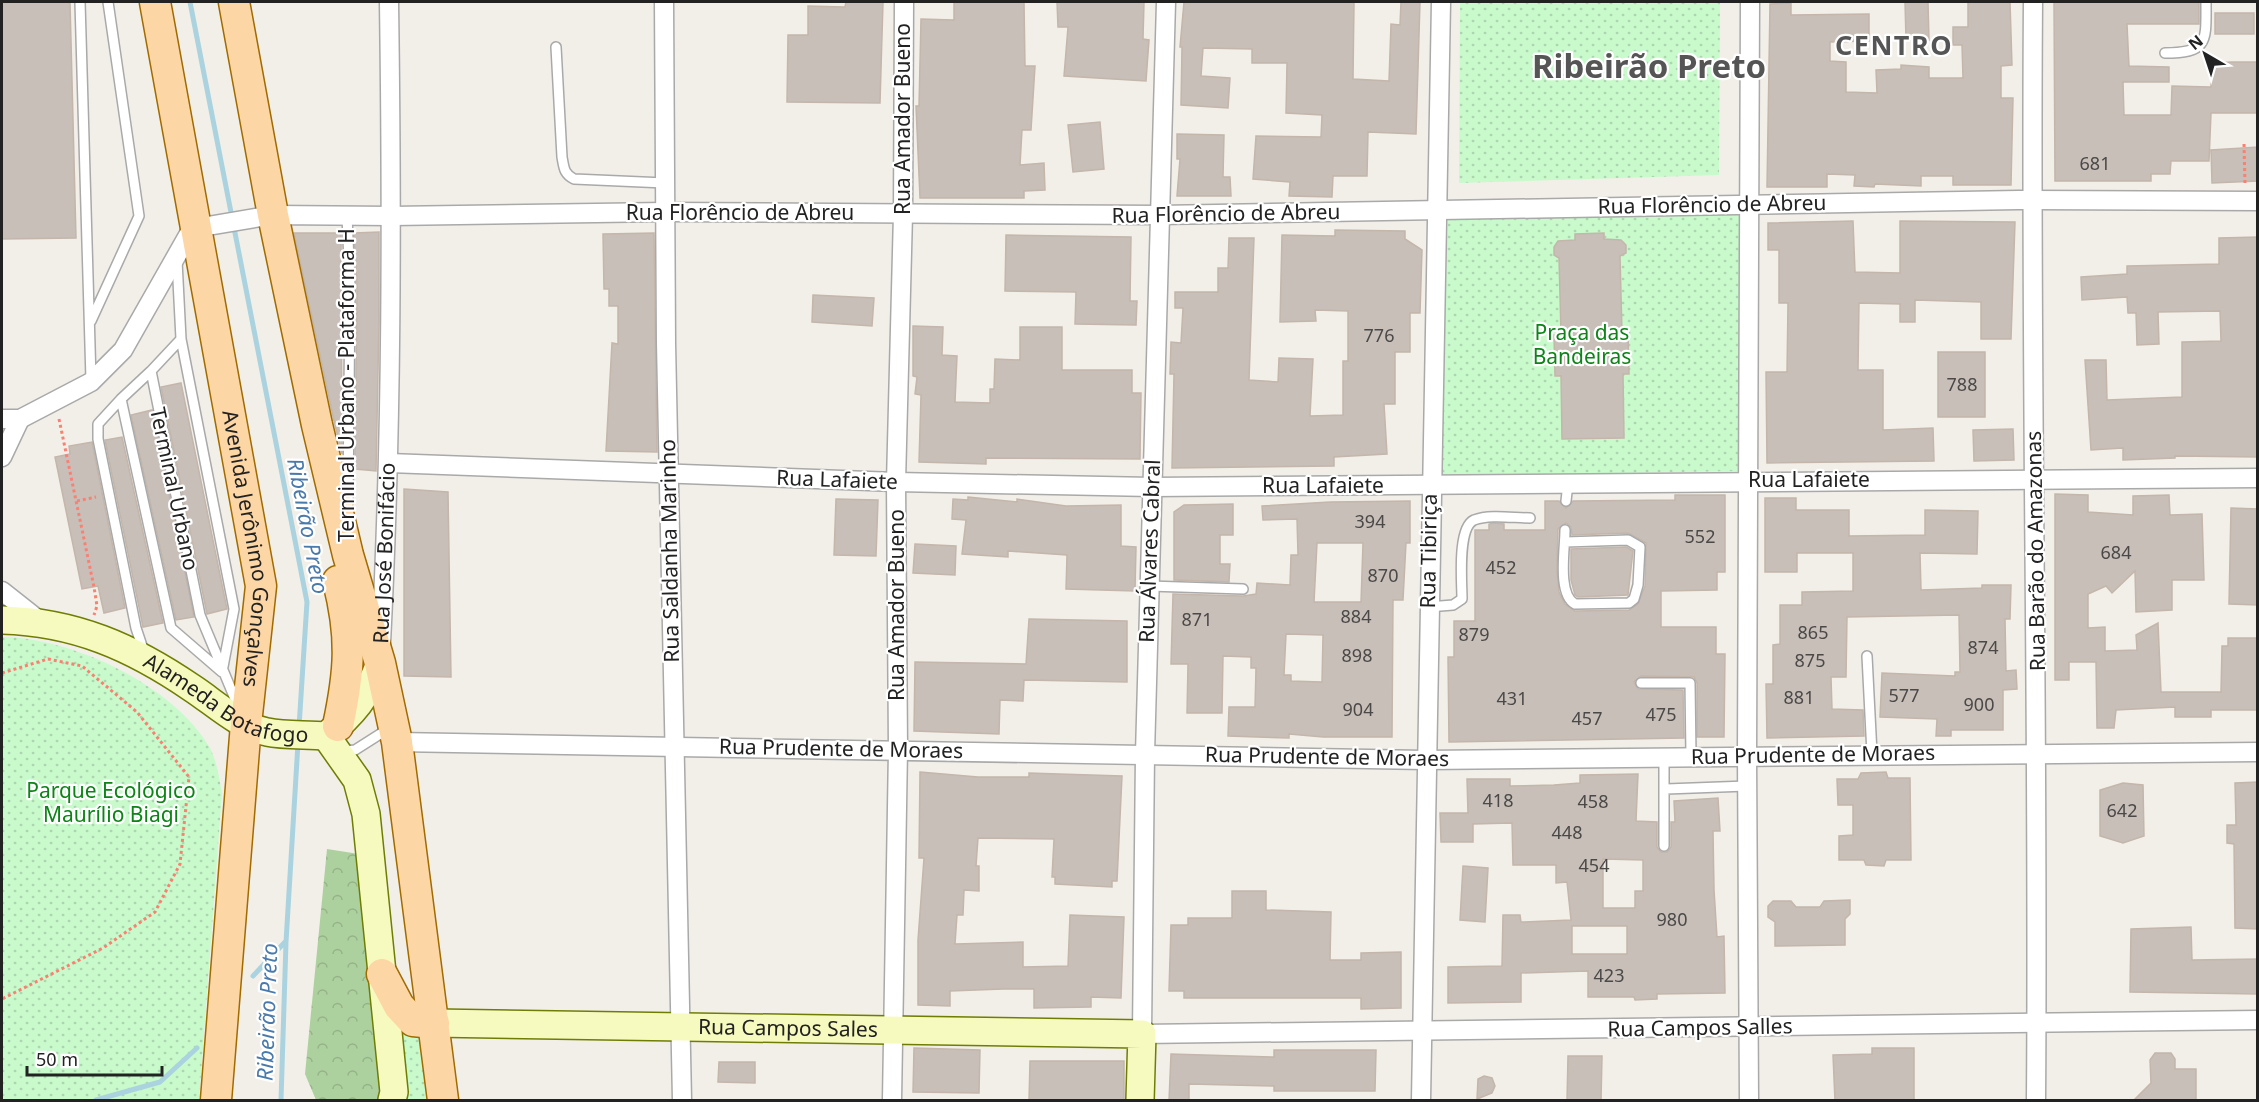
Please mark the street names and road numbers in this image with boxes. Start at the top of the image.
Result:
street label: Rua Amador Bueno [888,23,916,215]
street label: Rua Florêncio de Abreu [1597,188,1827,220]
street label: Rua Florêncio de Abreu [1111,197,1341,229]
street label: Rua Florêncio de Abreu [626,198,854,226]
street label: Terminal Urbano - Plataforma H [332,228,360,542]
street label: Terminal Urbano [144,405,206,573]
street label: Avenida Jerônimo Gonçalves [216,408,276,689]
street label: Rua Barão do Amazonas [2019,431,2051,671]
street label: Rua Saldanha Marinho [653,439,685,663]
street label: Rua Álvares Cabral [1132,459,1166,643]
street label: Rua José Bonifácio [366,462,401,644]
street label: Rua Lafaiete [776,463,898,495]
street label: Rua Lafaiete [1748,465,1870,493]
street label: Rua Lafaiete [1262,471,1384,499]
street label: Rua Tibiriça [1413,493,1443,609]
street label: Rua Amador Bueno [882,509,910,701]
street label: Alameda Botafogo [139,646,309,748]
street label: Rua Prudente de Moraes [719,732,963,764]
street label: Rua Prudente de Moraes [1691,738,1935,770]
street label: Rua Prudente de Moraes [1205,740,1449,772]
street label: Rua Campos Salles [1607,1011,1793,1043]
street label: Rua Campos Sales [698,1012,878,1043]

